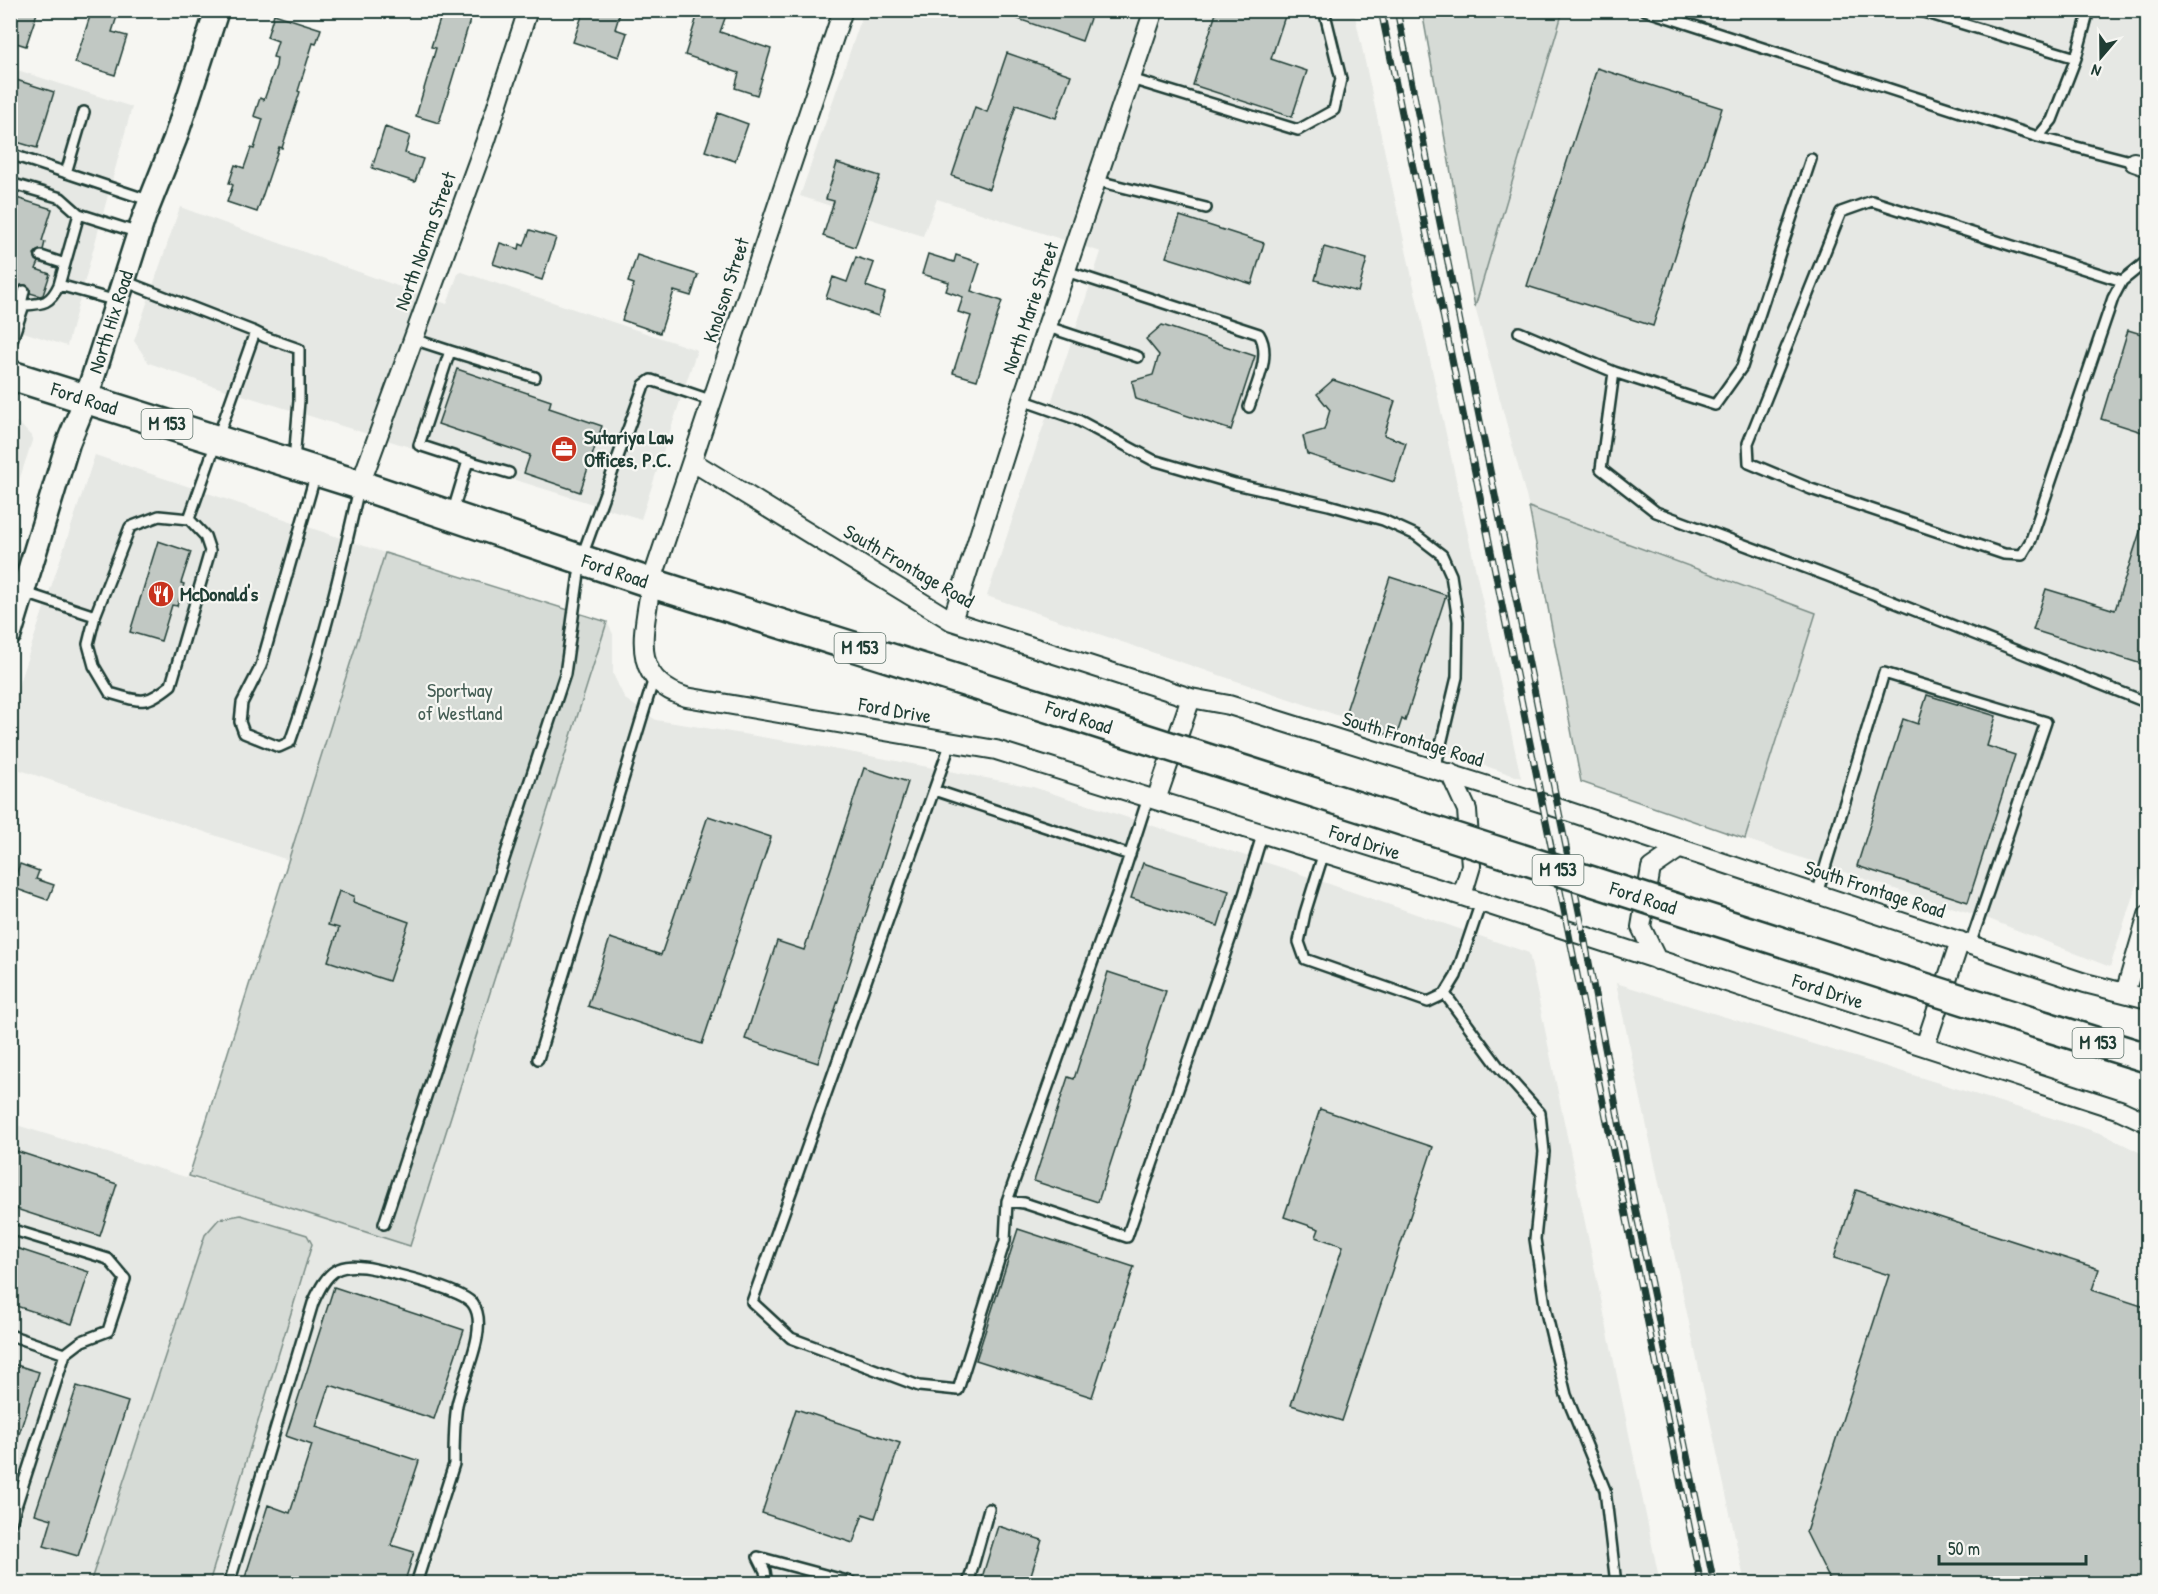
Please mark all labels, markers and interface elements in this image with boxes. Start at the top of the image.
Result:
north arrow [2071,27,2131,87]
text: N [2088,59,2104,83]
street label: North Norma Street [387,167,462,314]
street label: Knolson Street [696,233,756,346]
street label: North Marie Street [994,237,1065,377]
street label: North Hix Road [81,267,139,377]
street label: Ford Road [47,374,121,421]
road number: M 153 [142,409,192,439]
place label: Sutariya Law Offices, P.C. [584,423,674,473]
office icon: Sutariya Law Offices, P.C. [549,434,579,464]
street label: South Frontage Road [839,517,980,614]
street label: Ford Road [577,546,652,594]
restaurant icon: McDonald's [146,579,176,609]
place label: McDonald's [180,580,258,607]
road number: M 153 [834,633,886,663]
park label: Sportway of Westland [418,676,503,726]
street label: Ford Drive [856,690,934,729]
street label: Ford Road [1041,693,1116,740]
street label: South Frontage Road [1339,704,1487,773]
street label: Ford Drive [1325,817,1404,866]
street label: South Frontage Road [1801,853,1949,924]
road number: M 153 [1532,855,1584,885]
street label: Ford Road [1606,874,1680,921]
street label: Ford Drive [1788,966,1867,1015]
road number: M 153 [2072,1028,2124,1058]
scale bar [1939,1528,2086,1566]
text: 50 m [1948,1536,1980,1561]

